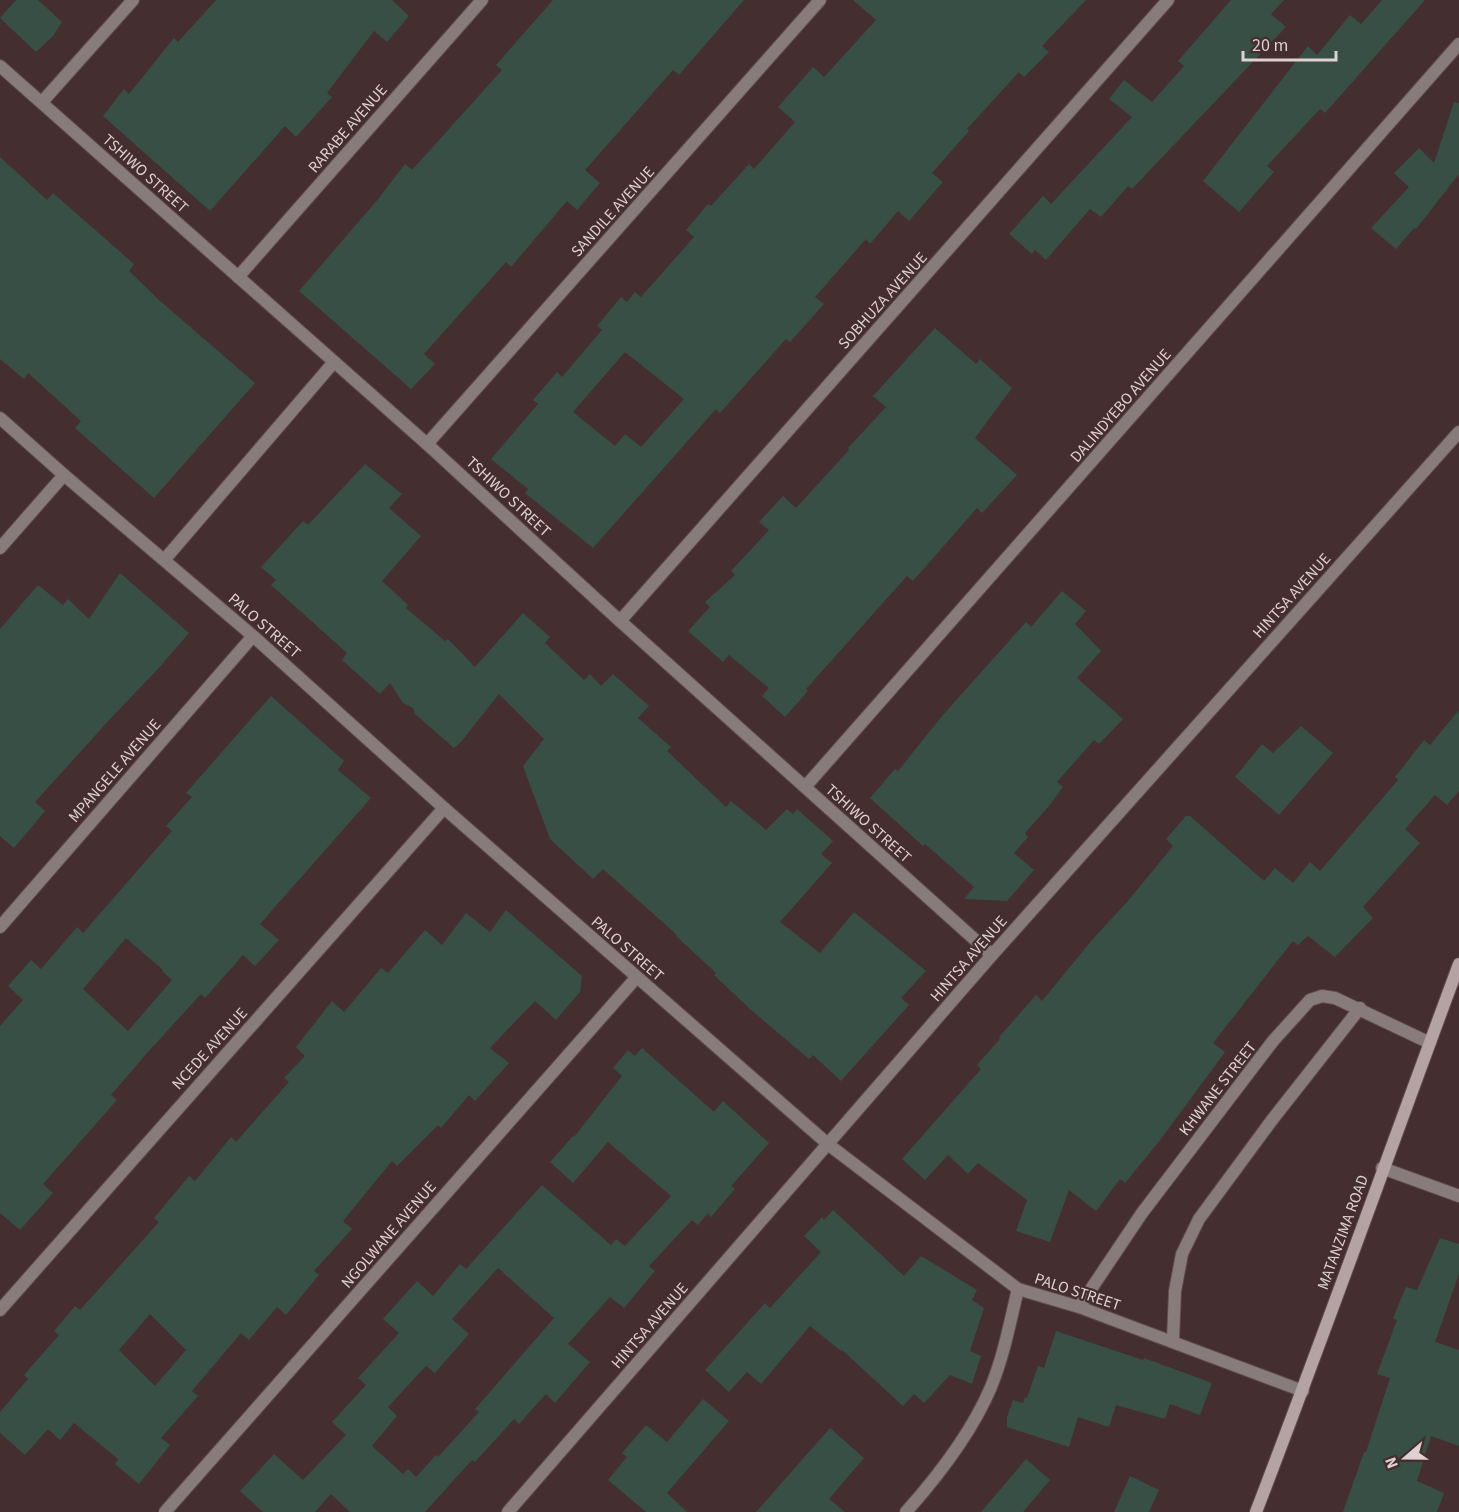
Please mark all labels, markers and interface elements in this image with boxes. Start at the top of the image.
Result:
scale bar [1243,24,1336,62]
text: 20 m [1252,33,1288,58]
street label: RARABE AVENUE [303,80,392,178]
street label: TSHIWO STREET [98,129,193,219]
street label: SANDILE AVENUE [566,161,659,262]
street label: SOBHUZA AVENUE [833,247,932,354]
street label: DALINDYEBO AVENUE [1065,344,1176,467]
street label: TSHIWO STREET [461,452,556,542]
street label: HINTSA AVENUE [1248,548,1336,643]
street label: PALO STREET [223,588,306,664]
street label: MPANGELE AVENUE [63,714,166,827]
street label: TSHIWO STREET [821,779,916,869]
street label: PALO STREET [586,911,669,987]
street label: HINTSA AVENUE [925,911,1012,1006]
street label: NCEDE AVENUE [167,1003,253,1095]
street label: KHWANE STREET [1174,1036,1262,1140]
street label: MATANZIMA ROAD [1312,1172,1374,1293]
street label: NGOLWANE AVENUE [336,1176,441,1293]
street label: PALO STREET [1032,1268,1124,1316]
street label: HINTSA AVENUE [606,1278,693,1373]
north arrow [1375,1428,1435,1488]
text: N [1380,1454,1404,1472]

